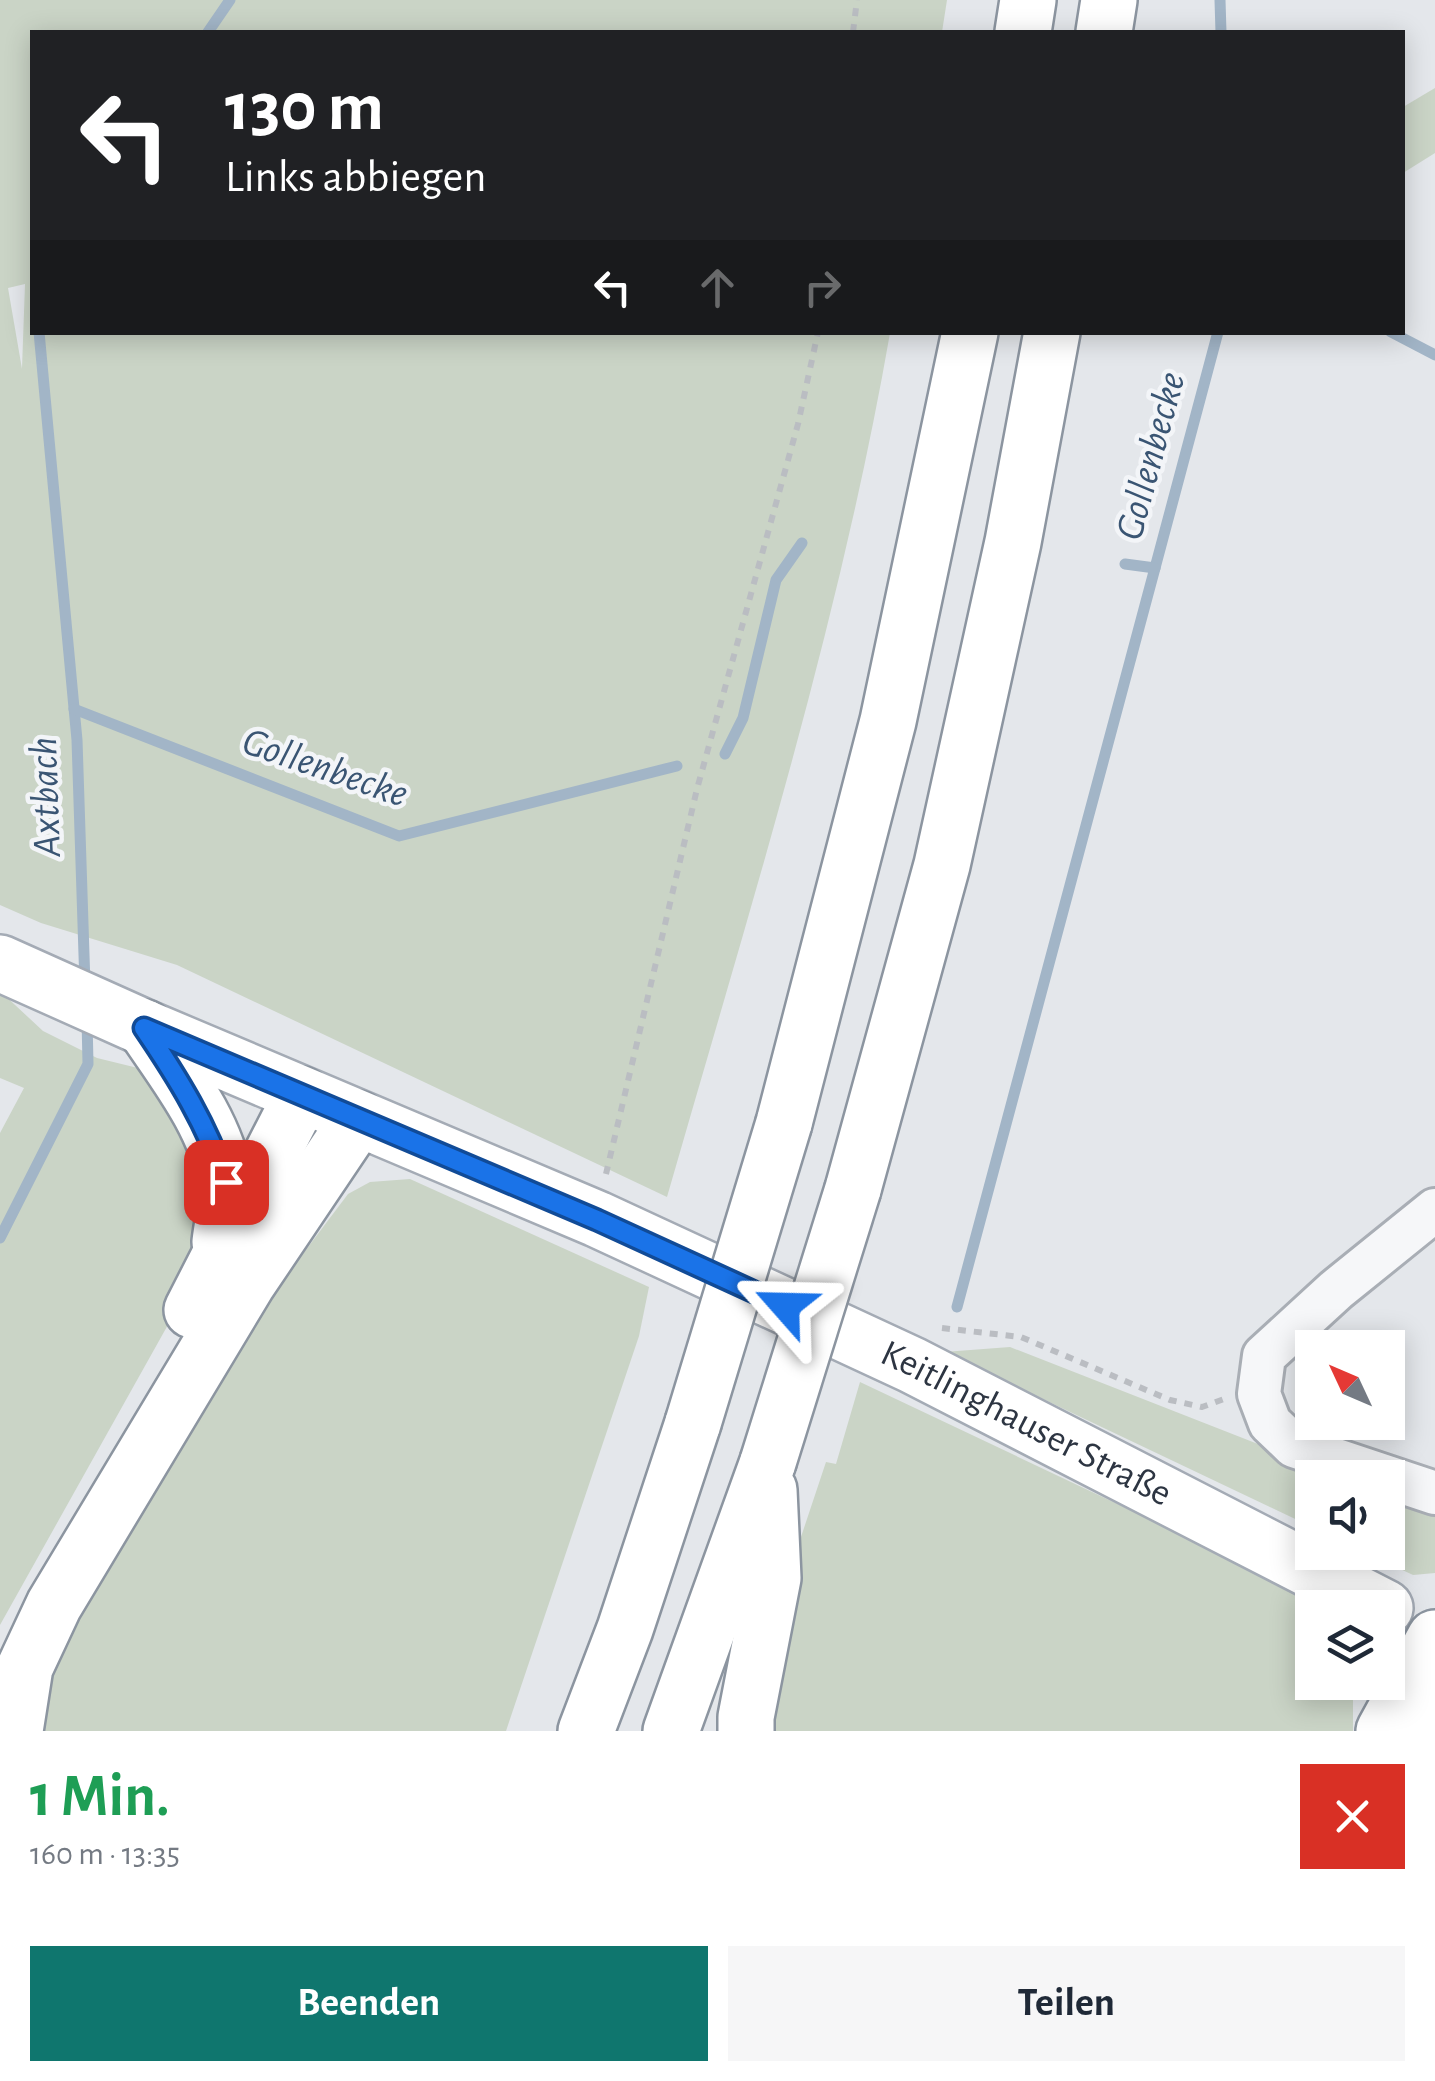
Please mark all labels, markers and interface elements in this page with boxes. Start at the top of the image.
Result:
icon: left [60,70,190,200]
text: 130 m [225,73,384,143]
text: Links abbiegen [225,155,487,200]
icon: left [585,260,640,315]
icon: ahead [690,260,745,315]
icon: right [795,260,850,315]
water label: Gollenbecke [1109,368,1193,544]
water label: Gollenbecke [237,721,413,815]
water label: Axtbach [24,736,68,859]
pin [184,1140,269,1225]
icon: arrive [199,1155,254,1210]
position arrow [733,1254,837,1358]
north arrow [1295,1330,1405,1440]
map controls [1295,1330,1405,1700]
street label: Keitlinghauser Straße [875,1334,1177,1514]
button: sound [1295,1460,1405,1570]
button: layers [1295,1590,1405,1700]
button: close [1300,1764,1405,1869]
text: 1 Min. [30,1767,170,1827]
text: 160 m · 13:35 [30,1838,180,1870]
button: Beenden [30,1946,708,2061]
button: Teilen [728,1946,1405,2061]

